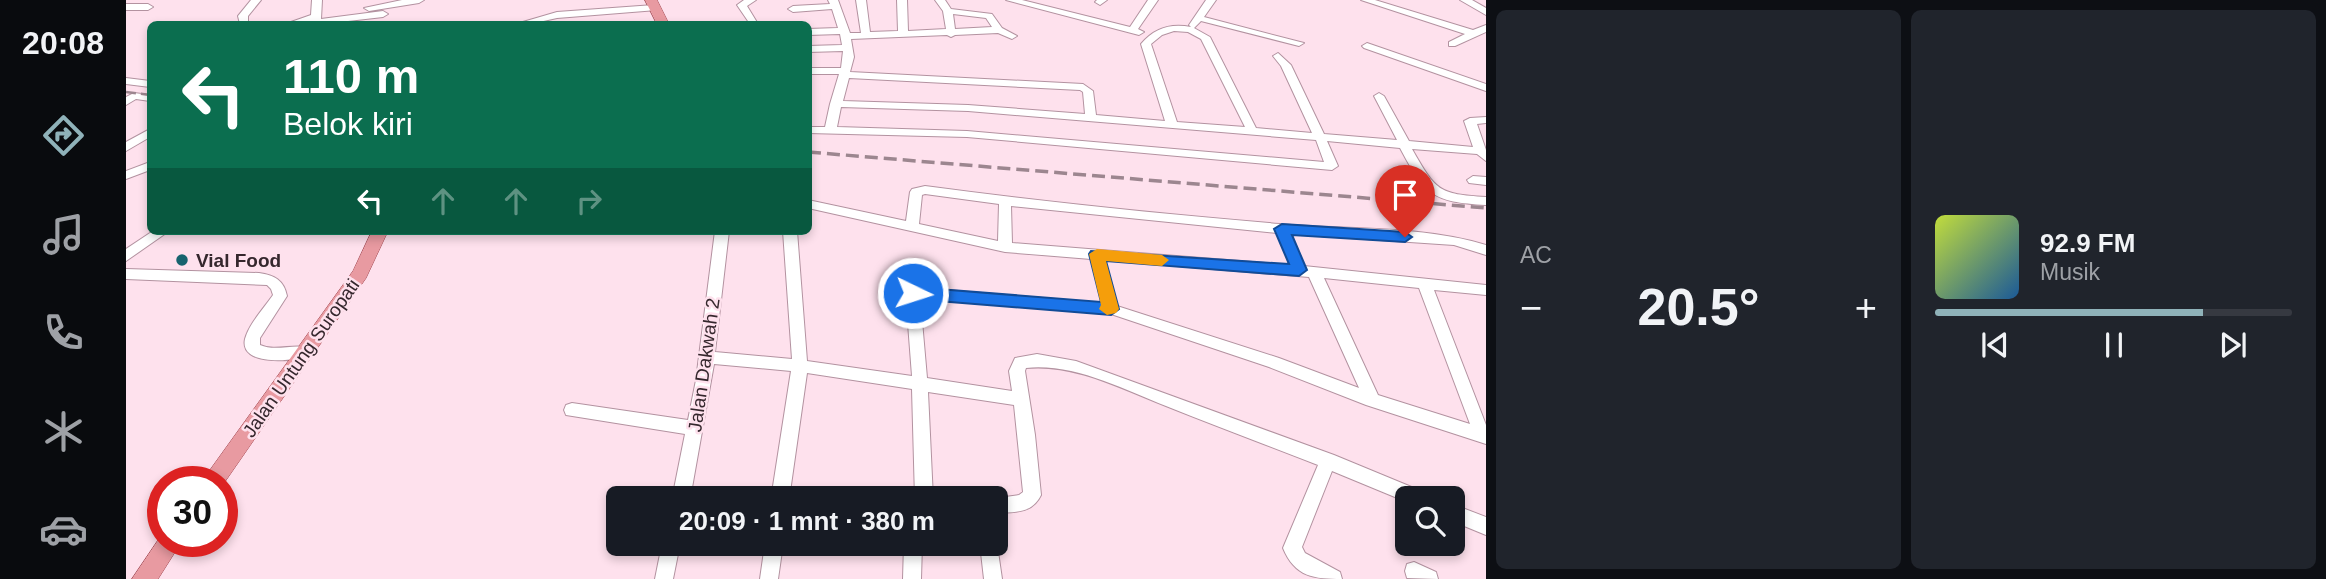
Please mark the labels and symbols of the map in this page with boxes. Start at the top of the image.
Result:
pin [1375,165,1435,237]
place label: Vial Food [196,250,281,271]
marker: Vial Food [174,252,190,268]
position arrow [876,256,950,330]
street label: Jalan Untung Suropati [238,275,364,441]
street label: Jalan Dakwah 2 [684,297,724,433]
speed limit sign: 30 [147,466,238,557]

